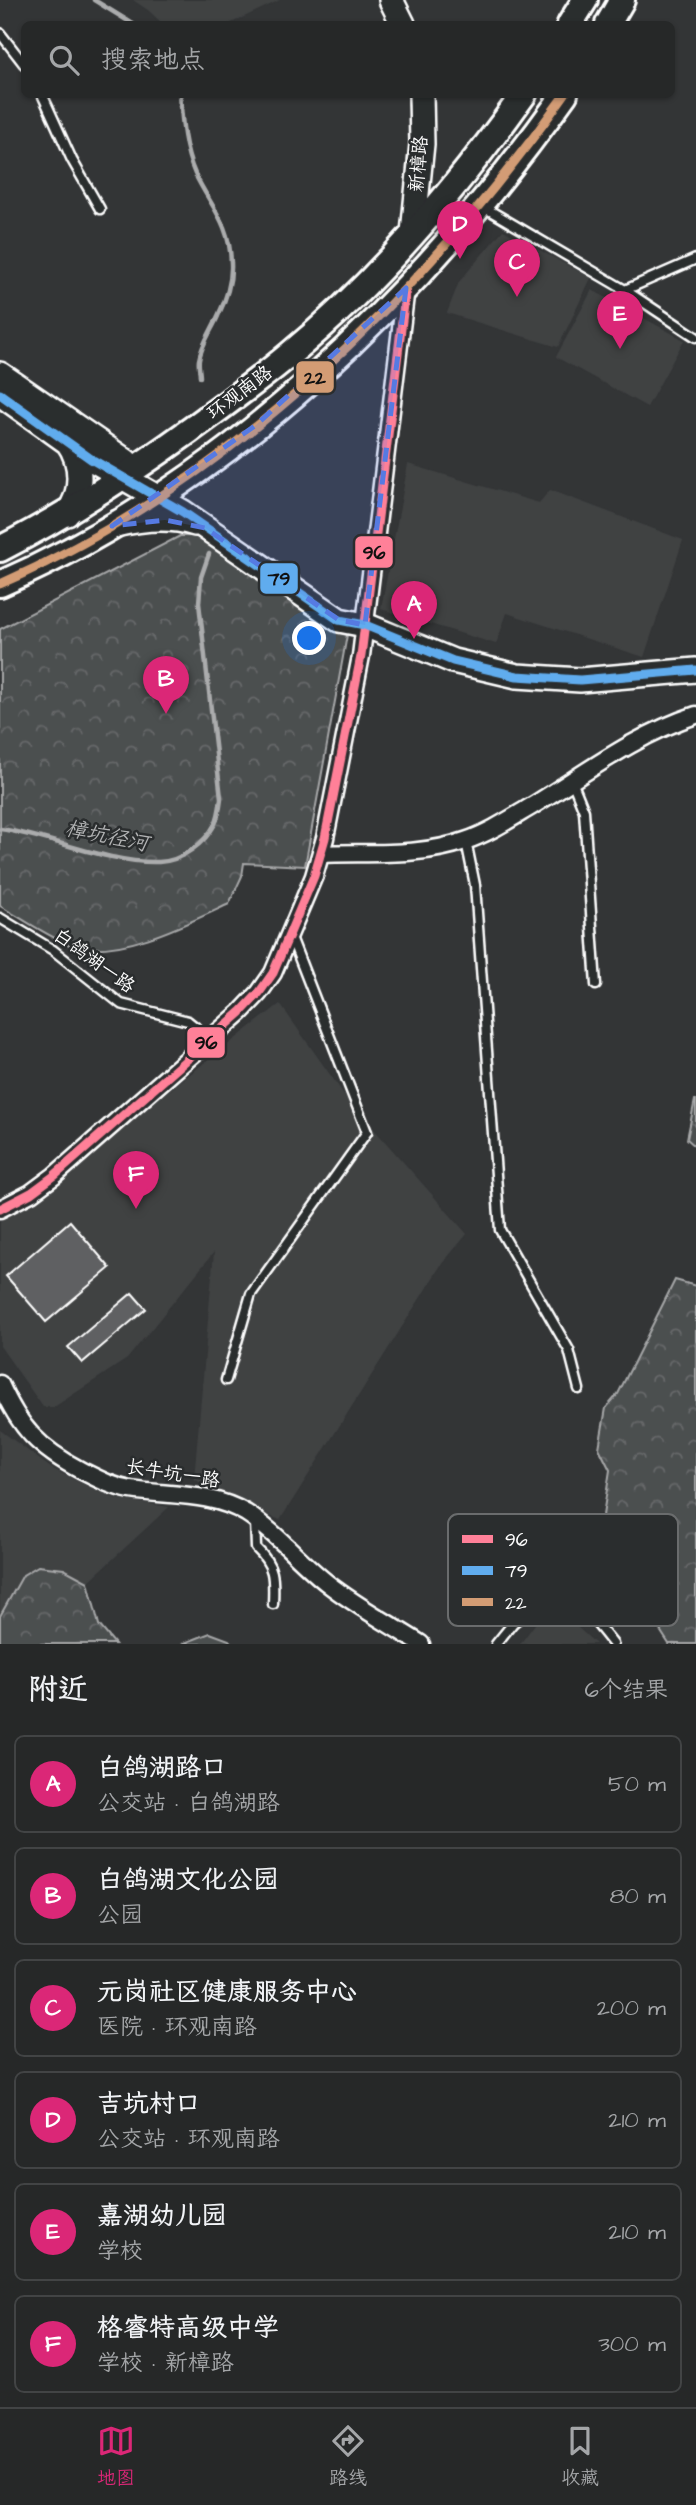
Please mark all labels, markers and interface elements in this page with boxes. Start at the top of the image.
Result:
search box [21,21,675,98]
icon: search [45,41,83,79]
text: 搜索地点 [101,42,205,78]
street label: 新樟路 [403,134,435,194]
pin: D [437,201,483,259]
pin: C [494,239,540,297]
pin: E [597,291,643,349]
street label: 环观南路 [202,359,278,427]
line badge: 22 [295,360,335,394]
text: 22 [303,365,326,392]
line badge: 96 [354,535,394,569]
text: 96 [363,540,385,567]
line badge: 79 [259,562,299,595]
text: 79 [267,566,290,593]
pin: A [391,581,437,639]
your location [292,621,326,655]
pin: B [143,656,189,714]
water label: 樟坑径河 [63,814,154,859]
street label: 白鸽湖一路 [48,922,140,1000]
line badge: 96 [186,1026,226,1059]
text: 96 [195,1030,217,1057]
pin: F [113,1151,159,1209]
street label: 长牛坑一路 [124,1453,222,1495]
legend [448,1514,678,1626]
text: 96 [505,1527,528,1554]
text: 79 [505,1558,528,1585]
text: 22 [505,1590,527,1617]
text: 附近 [28,1669,88,1711]
text: 6个结果 [585,1674,668,1706]
text: 白鸽湖路口 [97,1750,227,1786]
text: A [46,1768,60,1800]
text: 50 m [608,1768,666,1800]
text: 公交站 · 白鸽湖路 [97,1787,280,1819]
text: 白鸽湖文化公园 [97,1862,279,1898]
text: B [45,1880,61,1912]
text: 80 m [609,1880,666,1912]
text: 公园 [97,1899,143,1931]
text: 元岗社区健康服务中心 [97,1974,357,2010]
text: C [45,1992,61,2024]
text: 200 m [597,1992,666,2024]
text: 医院 · 环观南路 [97,2011,257,2043]
text: 吉坑村口 [97,2086,201,2122]
text: D [46,2104,60,2136]
text: 210 m [608,2104,666,2136]
text: 公交站 · 环观南路 [97,2123,280,2155]
text: 嘉湖幼儿园 [97,2198,227,2234]
text: E [46,2216,60,2248]
text: 210 m [608,2216,666,2248]
text: 学校 [97,2235,143,2267]
text: 格睿特高级中学 [97,2310,279,2346]
text: F [45,2328,61,2360]
text: 300 m [598,2328,666,2360]
text: 学校 · 新樟路 [97,2347,234,2379]
tab: 地图 [97,2422,135,2492]
tab: 路线 [329,2422,367,2492]
tab: 收藏 [561,2422,599,2492]

